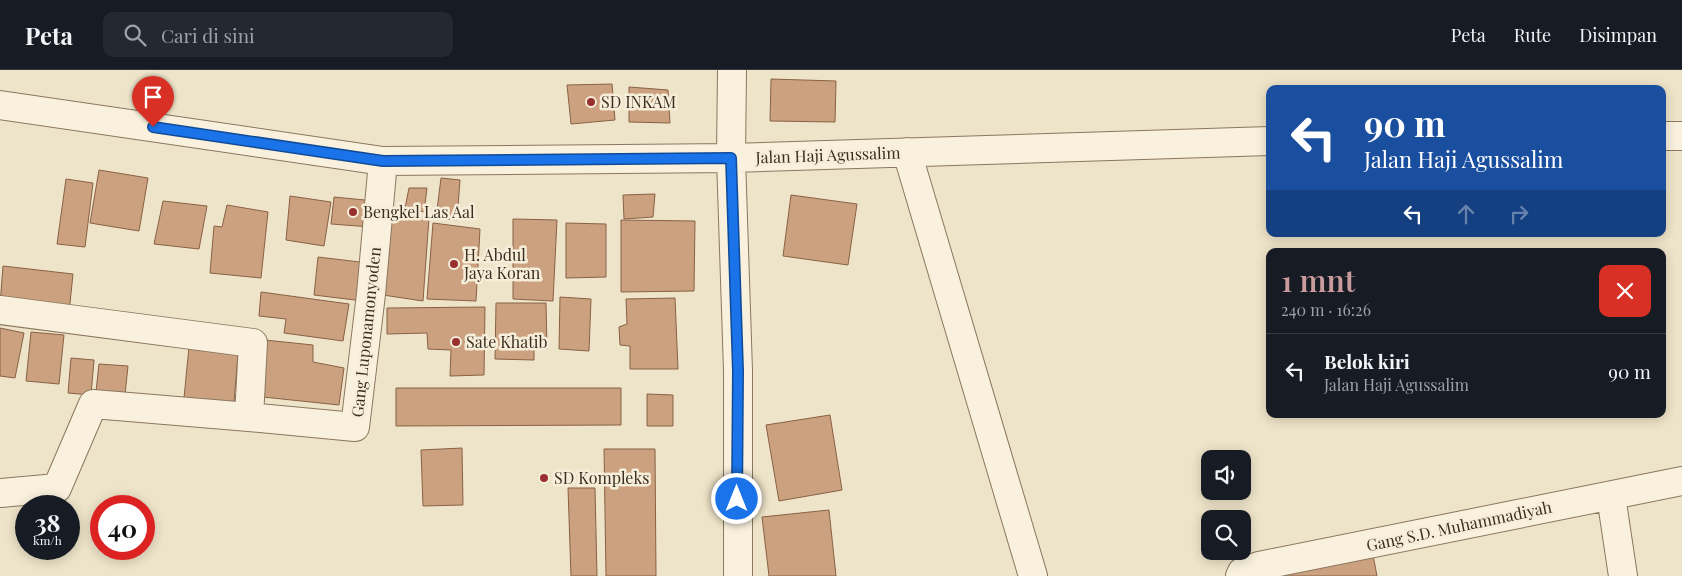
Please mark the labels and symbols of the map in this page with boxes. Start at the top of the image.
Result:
pin [132,76,174,127]
place label: SD INKAM [601,91,676,112]
marker: SD INKAM [585,96,597,108]
street label: Jalan Haji Agussalim [754,141,901,168]
place label: Bengkel Las Aal [363,201,475,222]
marker: Bengkel Las Aal [347,206,359,218]
place label: H. Abdul Jaya Koran [463,244,541,283]
street label: Gang Luponamonyoden [346,245,385,418]
marker: H. Abdul Jaya Koran [448,258,460,270]
place label: Sate Khatib [466,331,548,352]
marker: Sate Khatib [450,336,462,348]
place label: SD Kompleks [554,467,649,488]
marker: SD Kompleks [538,472,550,484]
position arrow [710,472,762,524]
speed limit sign: 40 [90,495,155,560]
street label: Gang S.D. Muhammadiyah [1364,495,1554,555]

